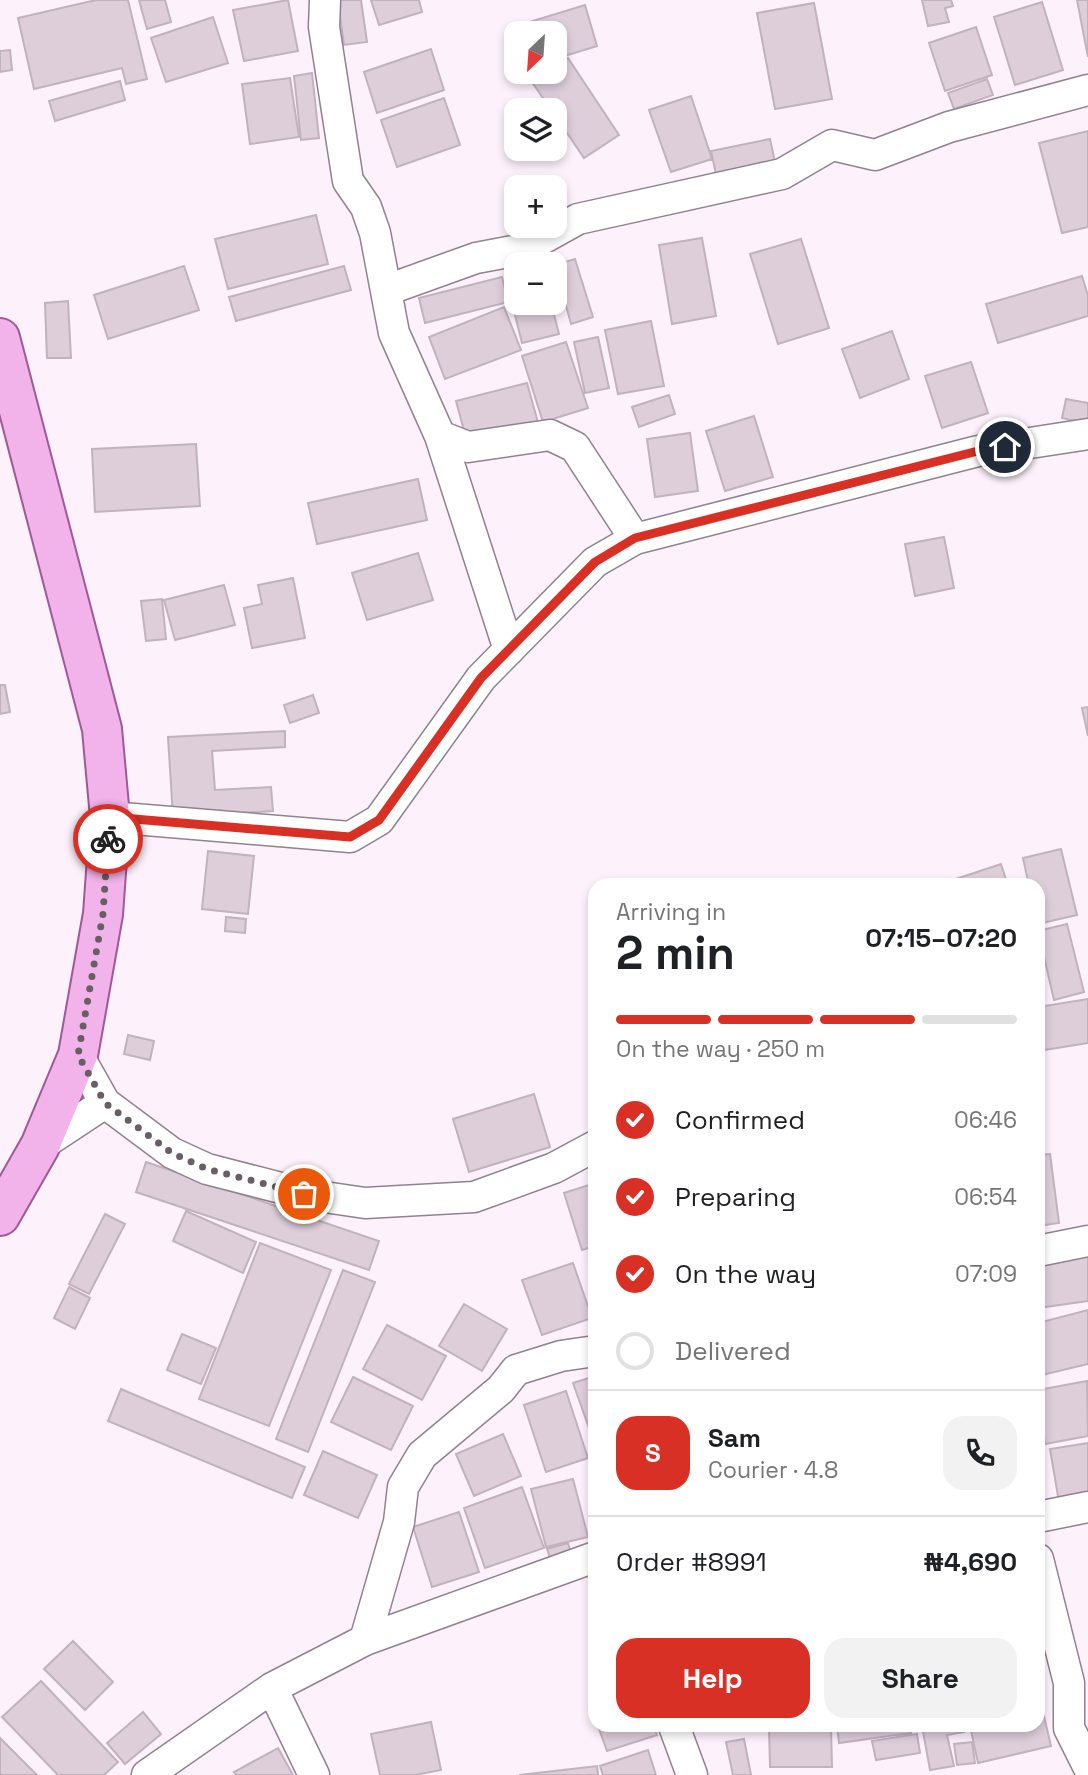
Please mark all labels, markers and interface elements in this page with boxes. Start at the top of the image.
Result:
north arrow [504,21,567,84]
map controls [504,21,567,315]
button: layers [504,98,567,161]
button: + [504,175,567,238]
button: − [504,252,567,315]
pin [975,417,1035,477]
icon: home [986,428,1024,466]
courier [73,804,143,874]
icon: bike [89,820,127,858]
text: Arriving in [616,897,726,927]
text: 07:15–07:20 [865,921,1017,955]
text: 2 min [616,924,735,982]
text: On the way · 250 m [616,1034,825,1064]
icon: check [616,1101,654,1139]
text: Confirmed [675,1103,805,1137]
text: 06:46 [954,1105,1017,1135]
pin [274,1164,334,1224]
icon: bag [285,1175,323,1213]
icon: check [616,1178,654,1216]
text: Preparing [675,1180,796,1214]
text: 06:54 [954,1182,1017,1212]
icon: check [616,1255,654,1293]
text: On the way [675,1257,816,1291]
text: 07:09 [955,1259,1017,1289]
text: Delivered [675,1334,791,1368]
button: phone [943,1416,1017,1490]
text: Sam [708,1421,761,1455]
text: S [645,1436,661,1470]
text: Courier · 4.8 [708,1455,838,1485]
text: Order #8991 [616,1545,767,1579]
text: ₦4,690 [923,1545,1017,1579]
button: Help [616,1638,810,1718]
button: Share [824,1638,1017,1718]

